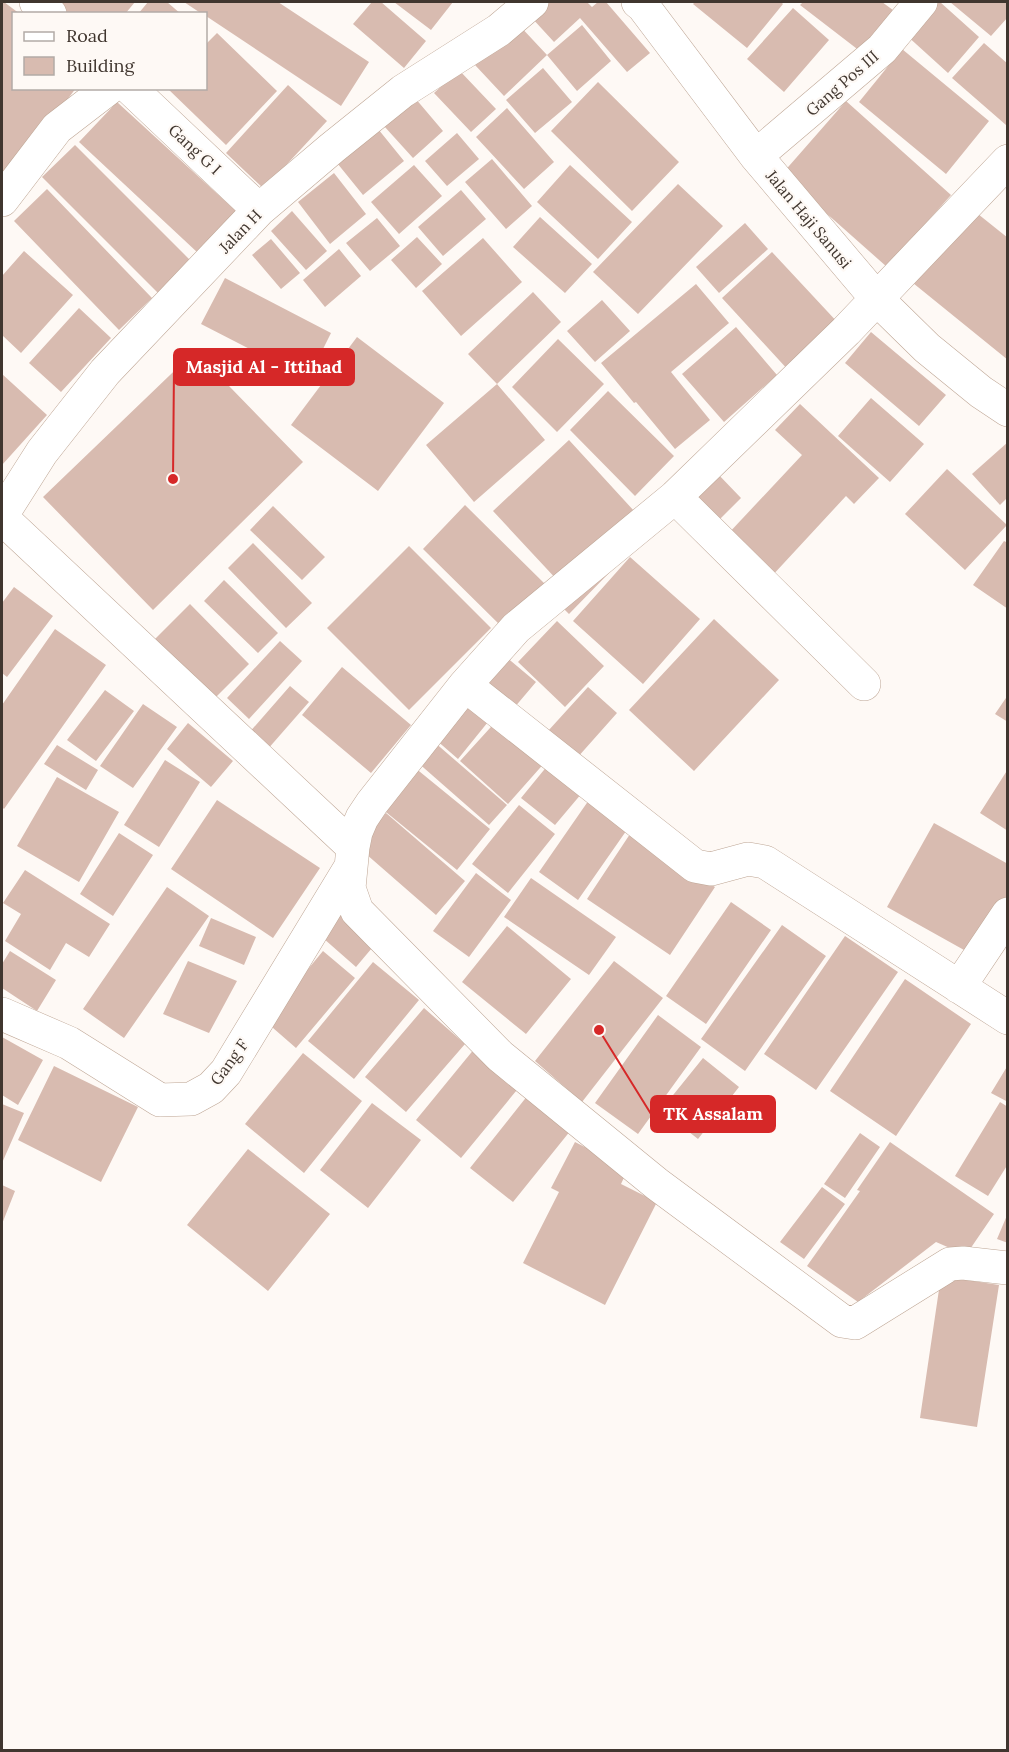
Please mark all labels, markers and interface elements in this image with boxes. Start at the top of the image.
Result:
legend [12,12,207,90]
text: Road [66,24,108,47]
street label: Gang Pos III [802,46,882,120]
text: Building [66,54,136,77]
street label: Gang G I [164,120,226,178]
street label: Jalan Haji Sanusi [761,165,856,272]
street label: Jalan H [214,205,266,258]
callout: Masjid Al - Ittihad [174,349,354,385]
text: Masjid Al - Ittihad [186,355,343,378]
street label: Gang F [206,1035,252,1089]
callout: TK Assalam [651,1096,775,1132]
text: TK Assalam [663,1102,763,1125]

